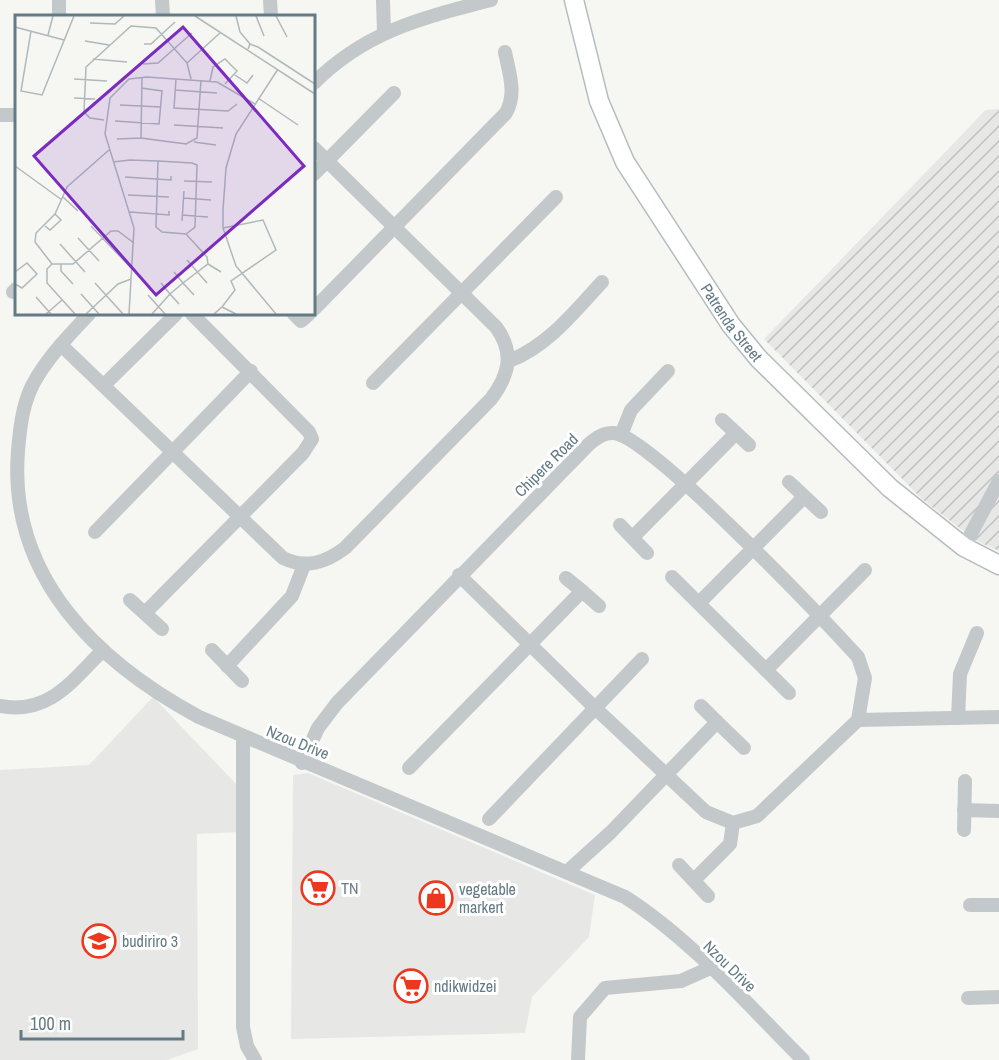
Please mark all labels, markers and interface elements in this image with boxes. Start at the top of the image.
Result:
inset map [15,15,315,315]
street label: Patrenda Street [696,279,768,366]
street label: Chipere Road [509,428,583,502]
street label: Nzou Drive [263,720,333,764]
supermarket icon: TN [300,870,336,906]
place label: TN [341,877,359,899]
place label: vegetable markert [459,878,516,918]
shop icon: vegetable markert [418,880,454,916]
school or university icon: budiriro 3 [81,923,117,959]
place label: budiriro 3 [122,930,178,952]
street label: Nzou Drive [699,935,761,997]
supermarket icon: ndikwidzei [393,968,429,1004]
place label: ndikwidzei [434,975,497,997]
scale bar [21,1003,183,1041]
text: 100 m [30,1011,71,1036]

